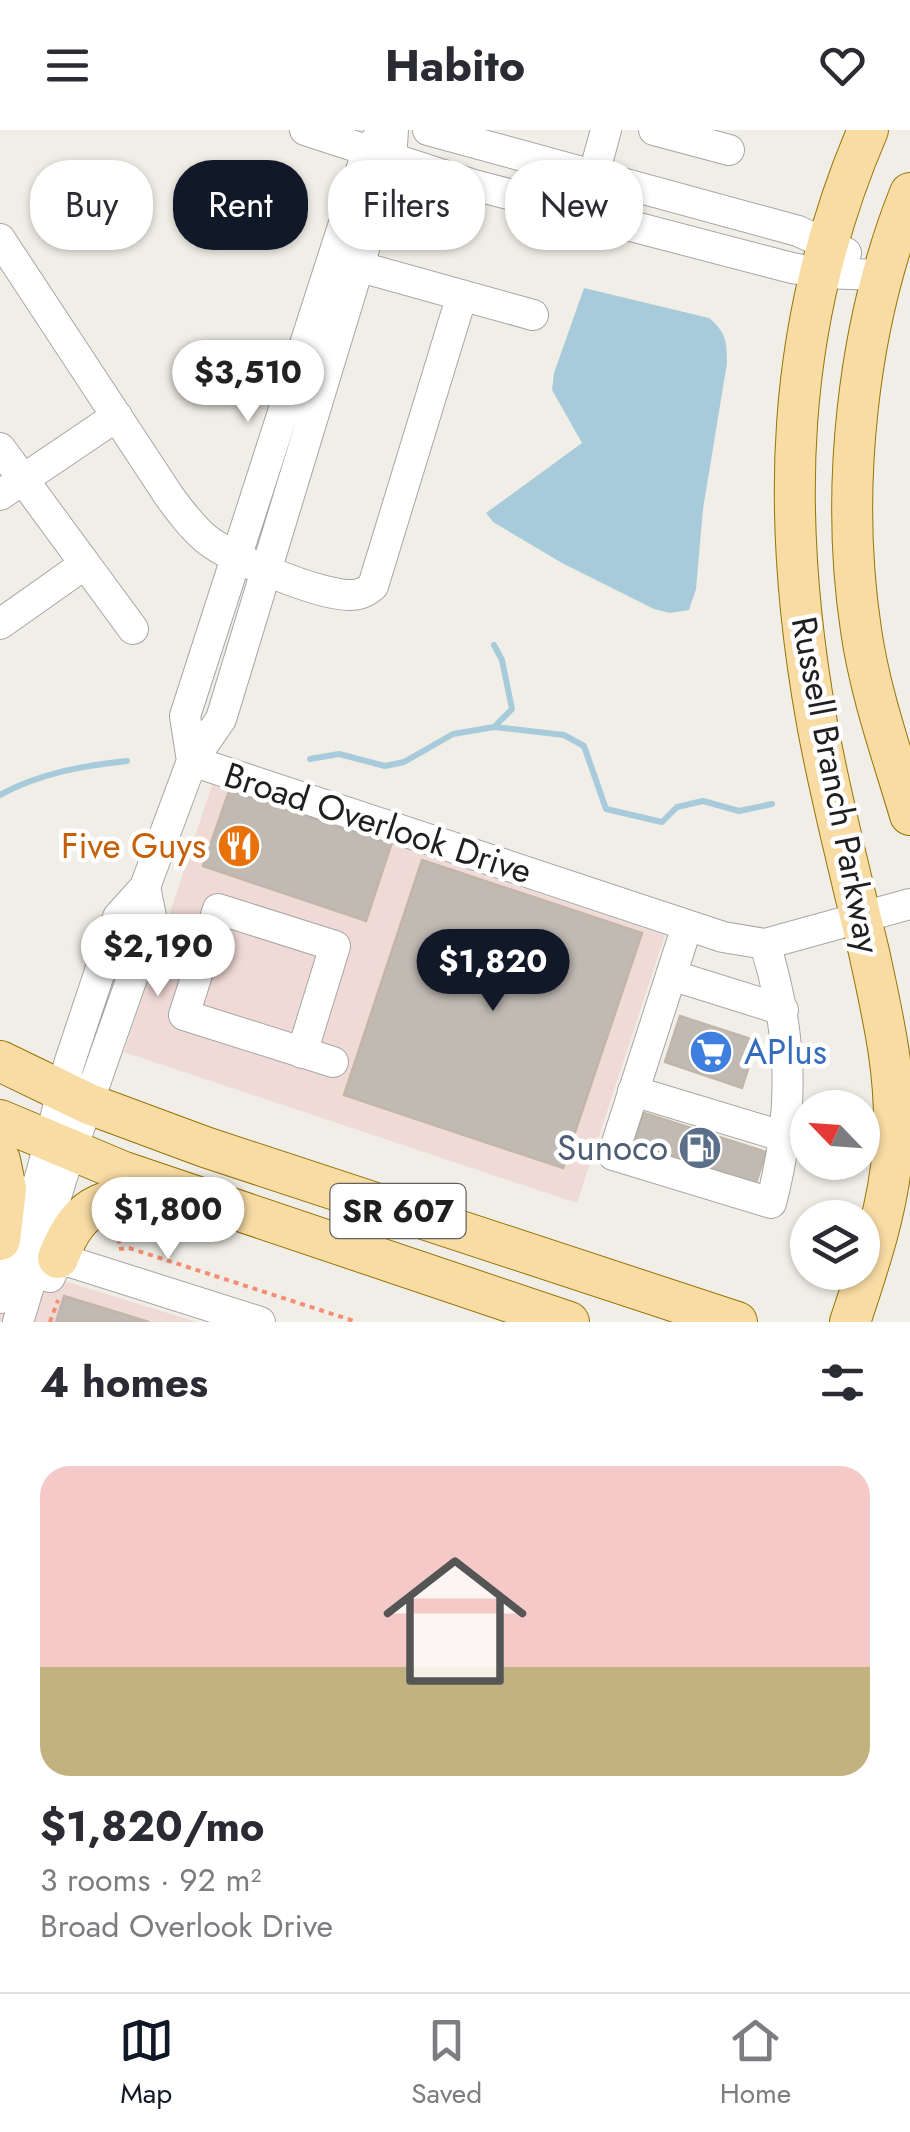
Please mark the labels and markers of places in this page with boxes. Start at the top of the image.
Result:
pin: $3,510 [167,340,329,425]
place label: Five Guys [61,821,206,871]
restaurant icon: Five Guys [216,823,262,869]
pin: $2,190 [77,914,239,999]
pin: $1,820 [412,929,574,1014]
place label: APlus [744,1027,827,1077]
supermarket icon: APlus [688,1029,734,1075]
place label: Sunoco [557,1123,668,1173]
fuel station icon: Sunoco [677,1125,723,1171]
pin: $1,800 [87,1177,249,1262]

